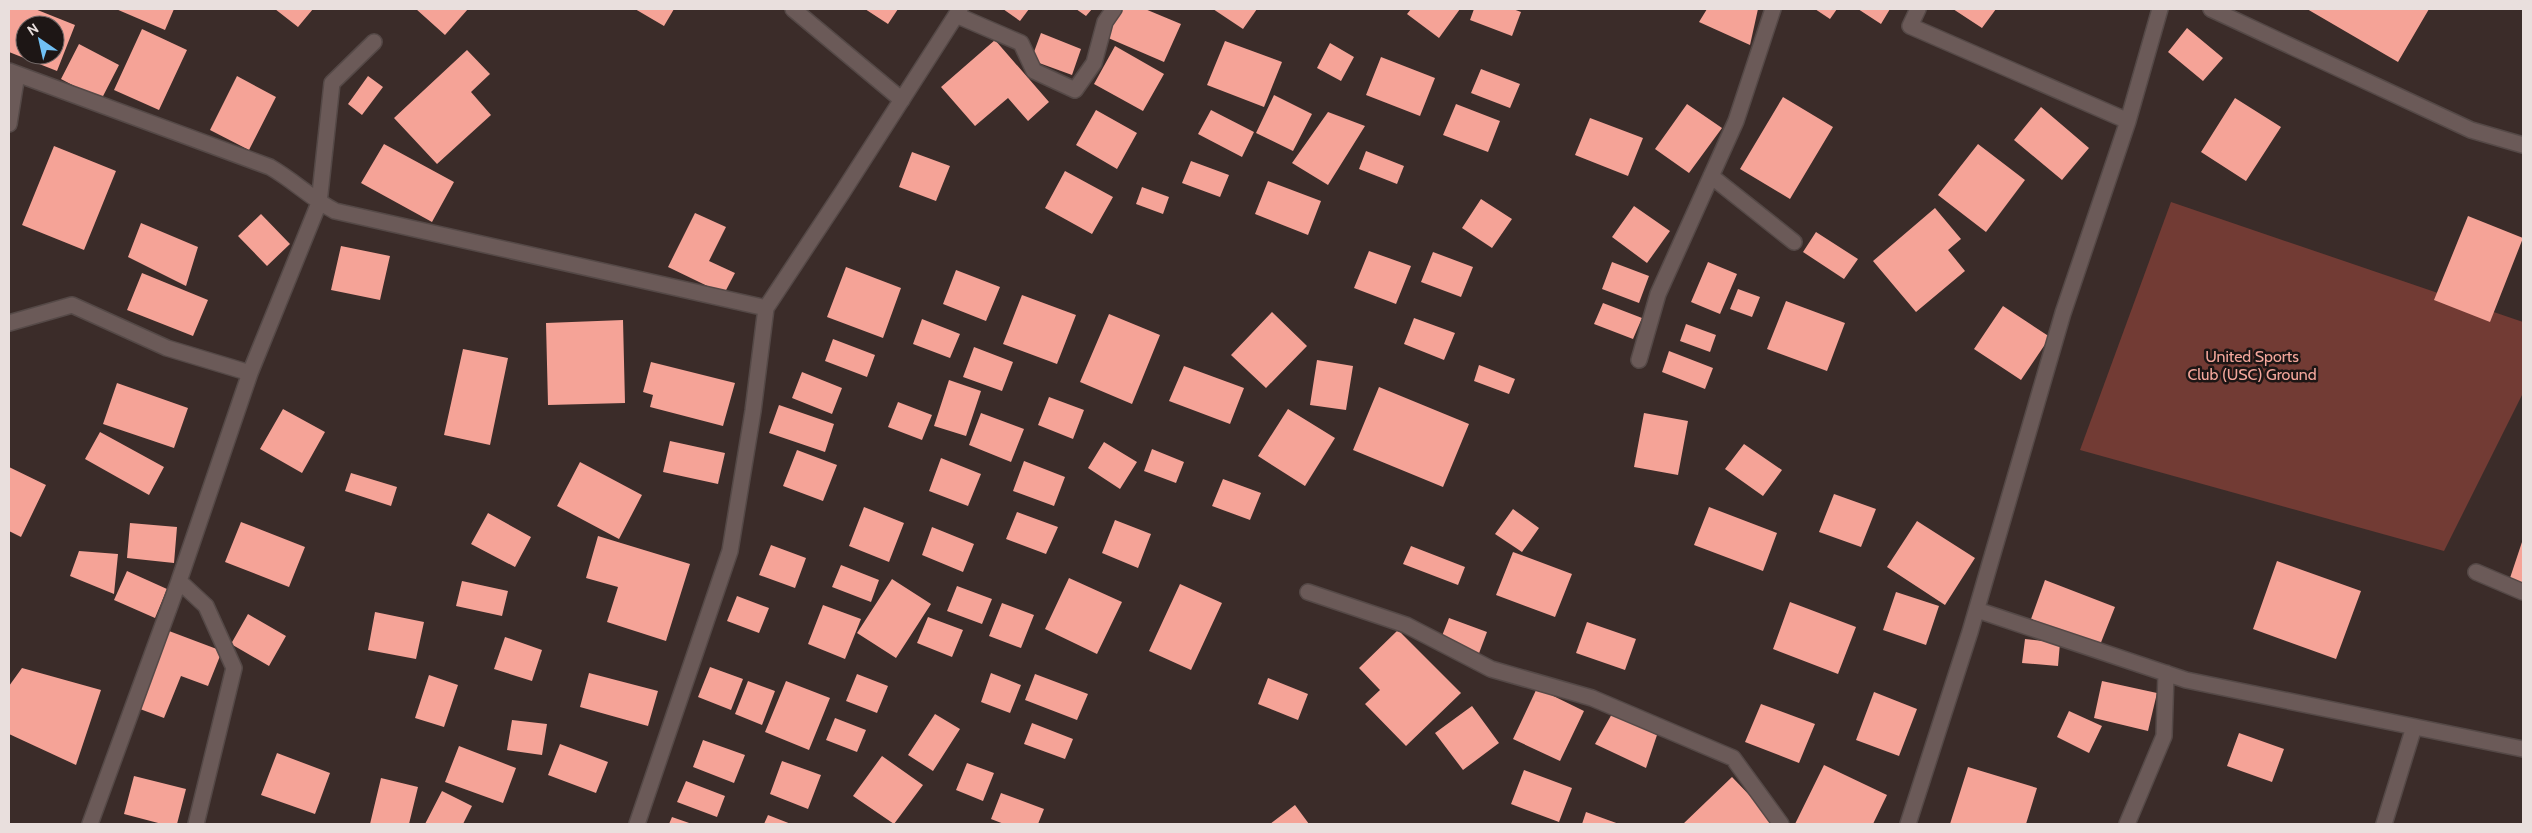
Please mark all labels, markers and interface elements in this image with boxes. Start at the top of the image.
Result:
north arrow [15,15,65,65]
text: N [24,19,42,39]
park label: United Sports Club (USC) Ground [2187,347,2317,384]

